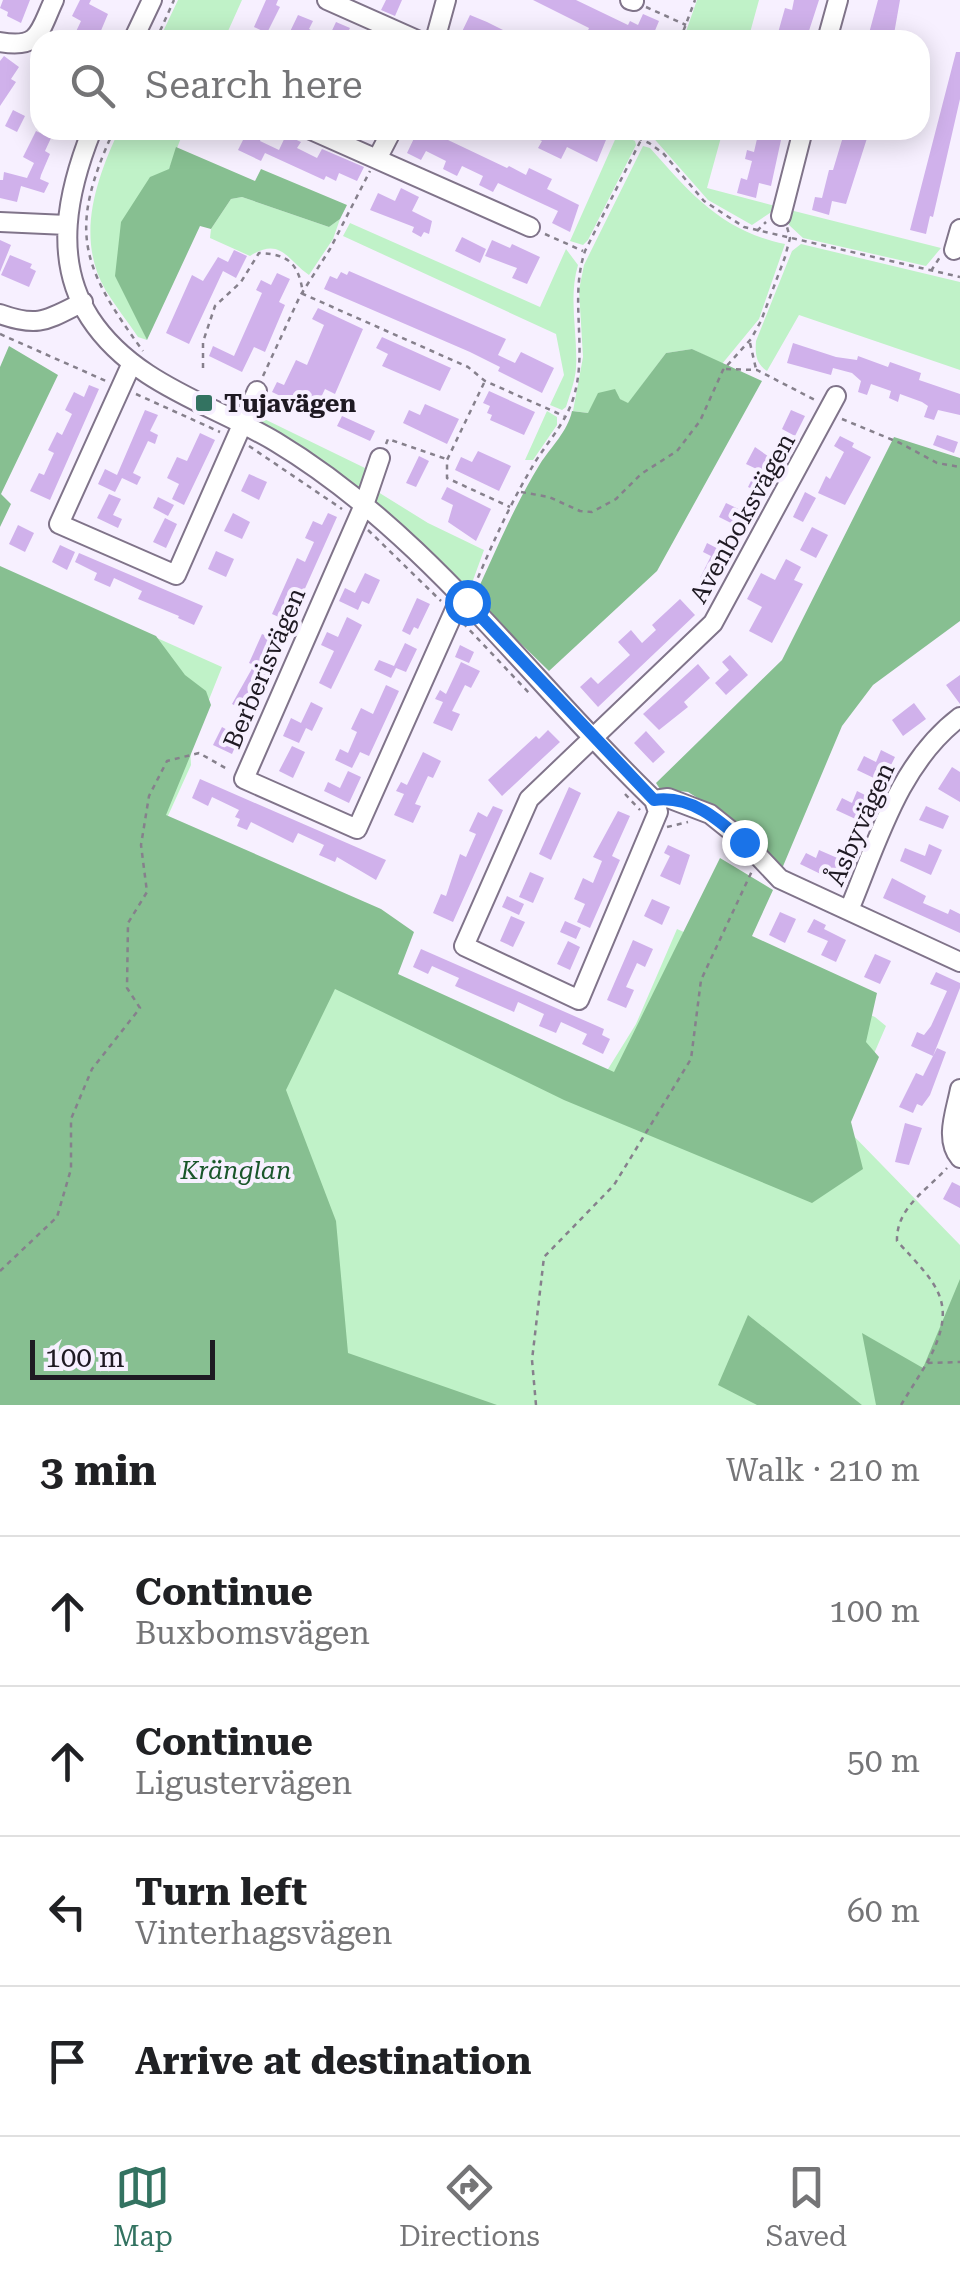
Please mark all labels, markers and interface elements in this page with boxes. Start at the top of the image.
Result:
search box [30,30,930,140]
icon: search [65,58,120,113]
text: Search here [145,63,363,107]
place label: Tujavägen [224,389,356,418]
marker: Tujavägen [193,392,215,414]
street label: Avenboksvägen [684,428,801,608]
route start [445,580,491,626]
street label: Berberisvägen [218,584,311,753]
street label: Åsbyvägen [820,758,900,890]
route end [722,820,768,866]
park label: Kränglan [180,1156,291,1185]
scale bar [30,1335,215,1380]
text: 100 m [45,1341,125,1374]
text: 3 min [40,1446,157,1495]
text: Walk · 210 m [726,1451,920,1489]
text: Continue [135,1570,313,1614]
icon: ahead [40,1584,95,1639]
text: 100 m [829,1592,920,1630]
text: Buxbomsvägen [135,1614,370,1652]
text: Continue [135,1720,313,1764]
icon: ahead [40,1734,95,1789]
text: 50 m [847,1742,920,1780]
text: Ligustervägen [135,1764,352,1802]
text: Turn left [135,1870,307,1914]
icon: left [40,1884,95,1939]
text: 60 m [847,1892,920,1930]
text: Vinterhagsvägen [135,1914,392,1952]
icon: arrive [40,2034,95,2089]
text: Arrive at destination [135,2039,531,2083]
tab: Map [113,2160,173,2253]
tab: Directions [399,2160,540,2253]
tab: Saved [766,2160,847,2253]

